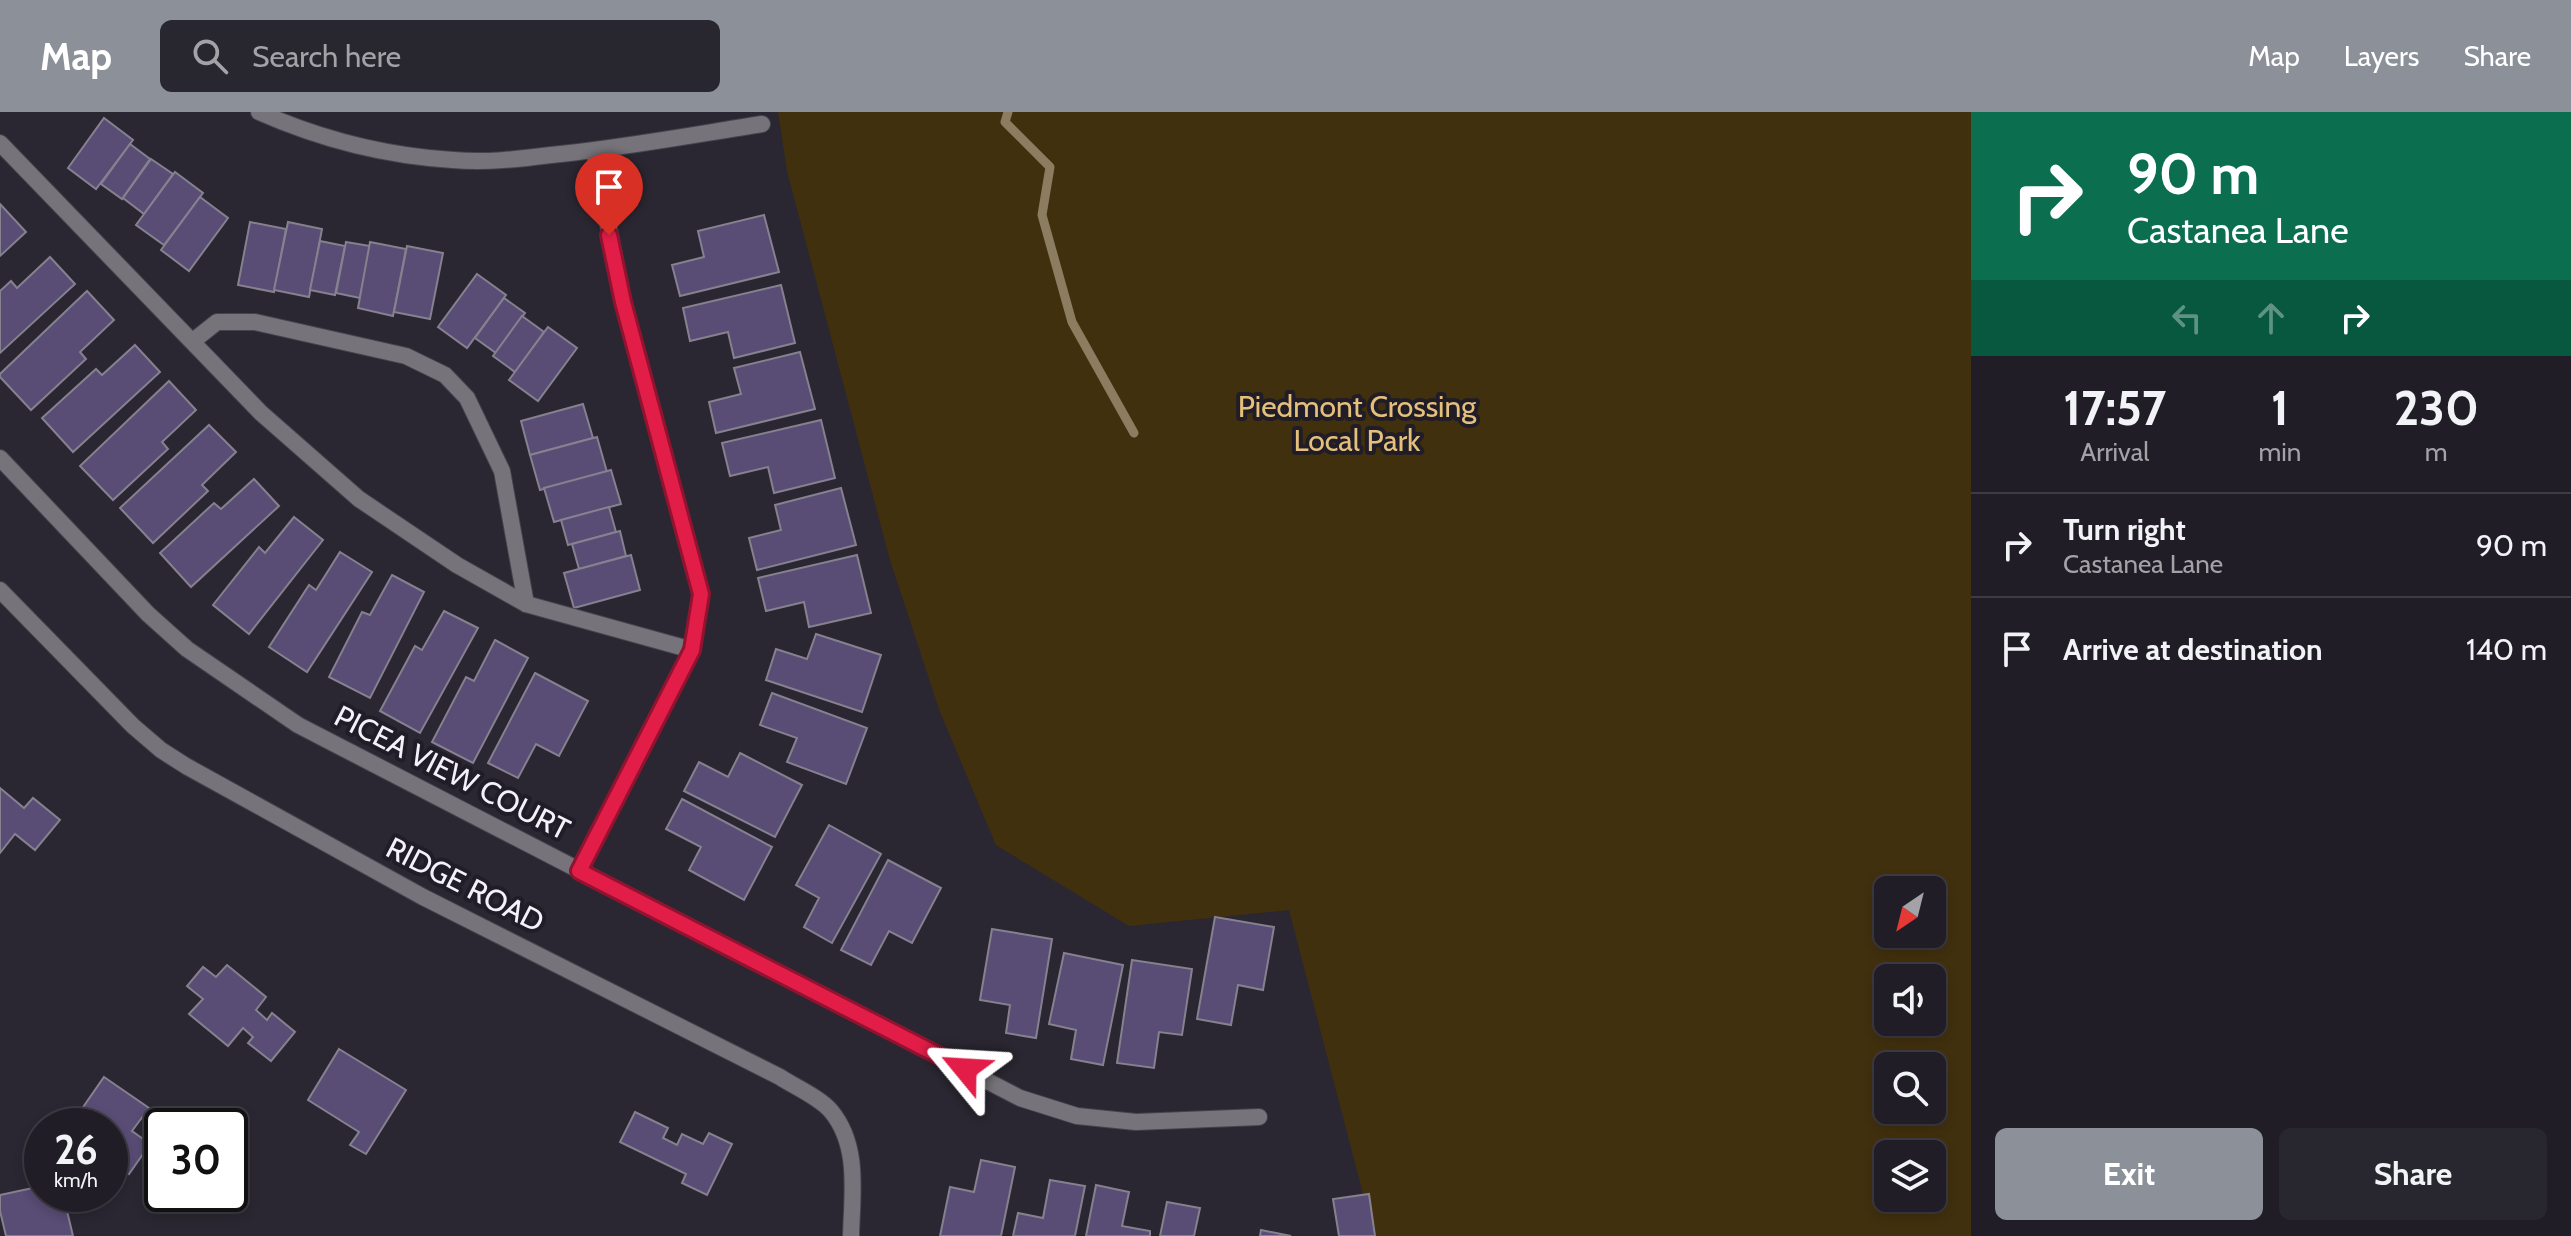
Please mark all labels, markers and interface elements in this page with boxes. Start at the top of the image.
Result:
search box [160,20,720,92]
text: Map [40,33,112,80]
icon: search [188,34,232,78]
text: Search here [252,38,401,75]
text: Map [2248,39,2300,73]
text: Layers [2344,39,2419,73]
text: Share [2463,39,2531,73]
text: 90 m [2127,140,2259,208]
icon: right [1995,144,2099,248]
pin [575,153,643,235]
icon: arrive [587,165,631,209]
text: Castanea Lane [2127,208,2349,252]
icon: left [2165,296,2209,340]
icon: ahead [2249,296,2293,340]
icon: right [2333,296,2377,340]
text: 17:57 [2063,379,2166,437]
text: 1 [2271,379,2289,437]
text: 230 [2394,379,2479,437]
park label: Piedmont Crossing Local Park [1238,388,1477,459]
text: Arrival [2080,436,2149,468]
text: min [2259,436,2301,468]
text: m [2425,436,2448,468]
text: Turn right [2063,511,2186,548]
icon: right [1995,523,2039,567]
text: 90 m [2476,527,2547,564]
text: Castanea Lane [2063,548,2223,580]
icon: arrive [1995,627,2039,671]
text: Arrive at destination [2063,631,2323,668]
text: 140 m [2466,631,2547,668]
street label: PICEA VIEW COURT [328,697,576,848]
street label: RIDGE ROAD [380,829,550,940]
north arrow [1874,876,1946,948]
map controls [1874,876,1946,1212]
button: sound [1874,964,1946,1036]
position arrow [923,1027,1007,1111]
button: search [1874,1052,1946,1124]
speed limit sign: 30 [144,1108,248,1212]
text: 26 [54,1125,98,1174]
button: Exit [1995,1128,2263,1220]
button: Share [2279,1128,2547,1220]
button: layers [1874,1140,1946,1212]
text: km/h [54,1168,98,1192]

